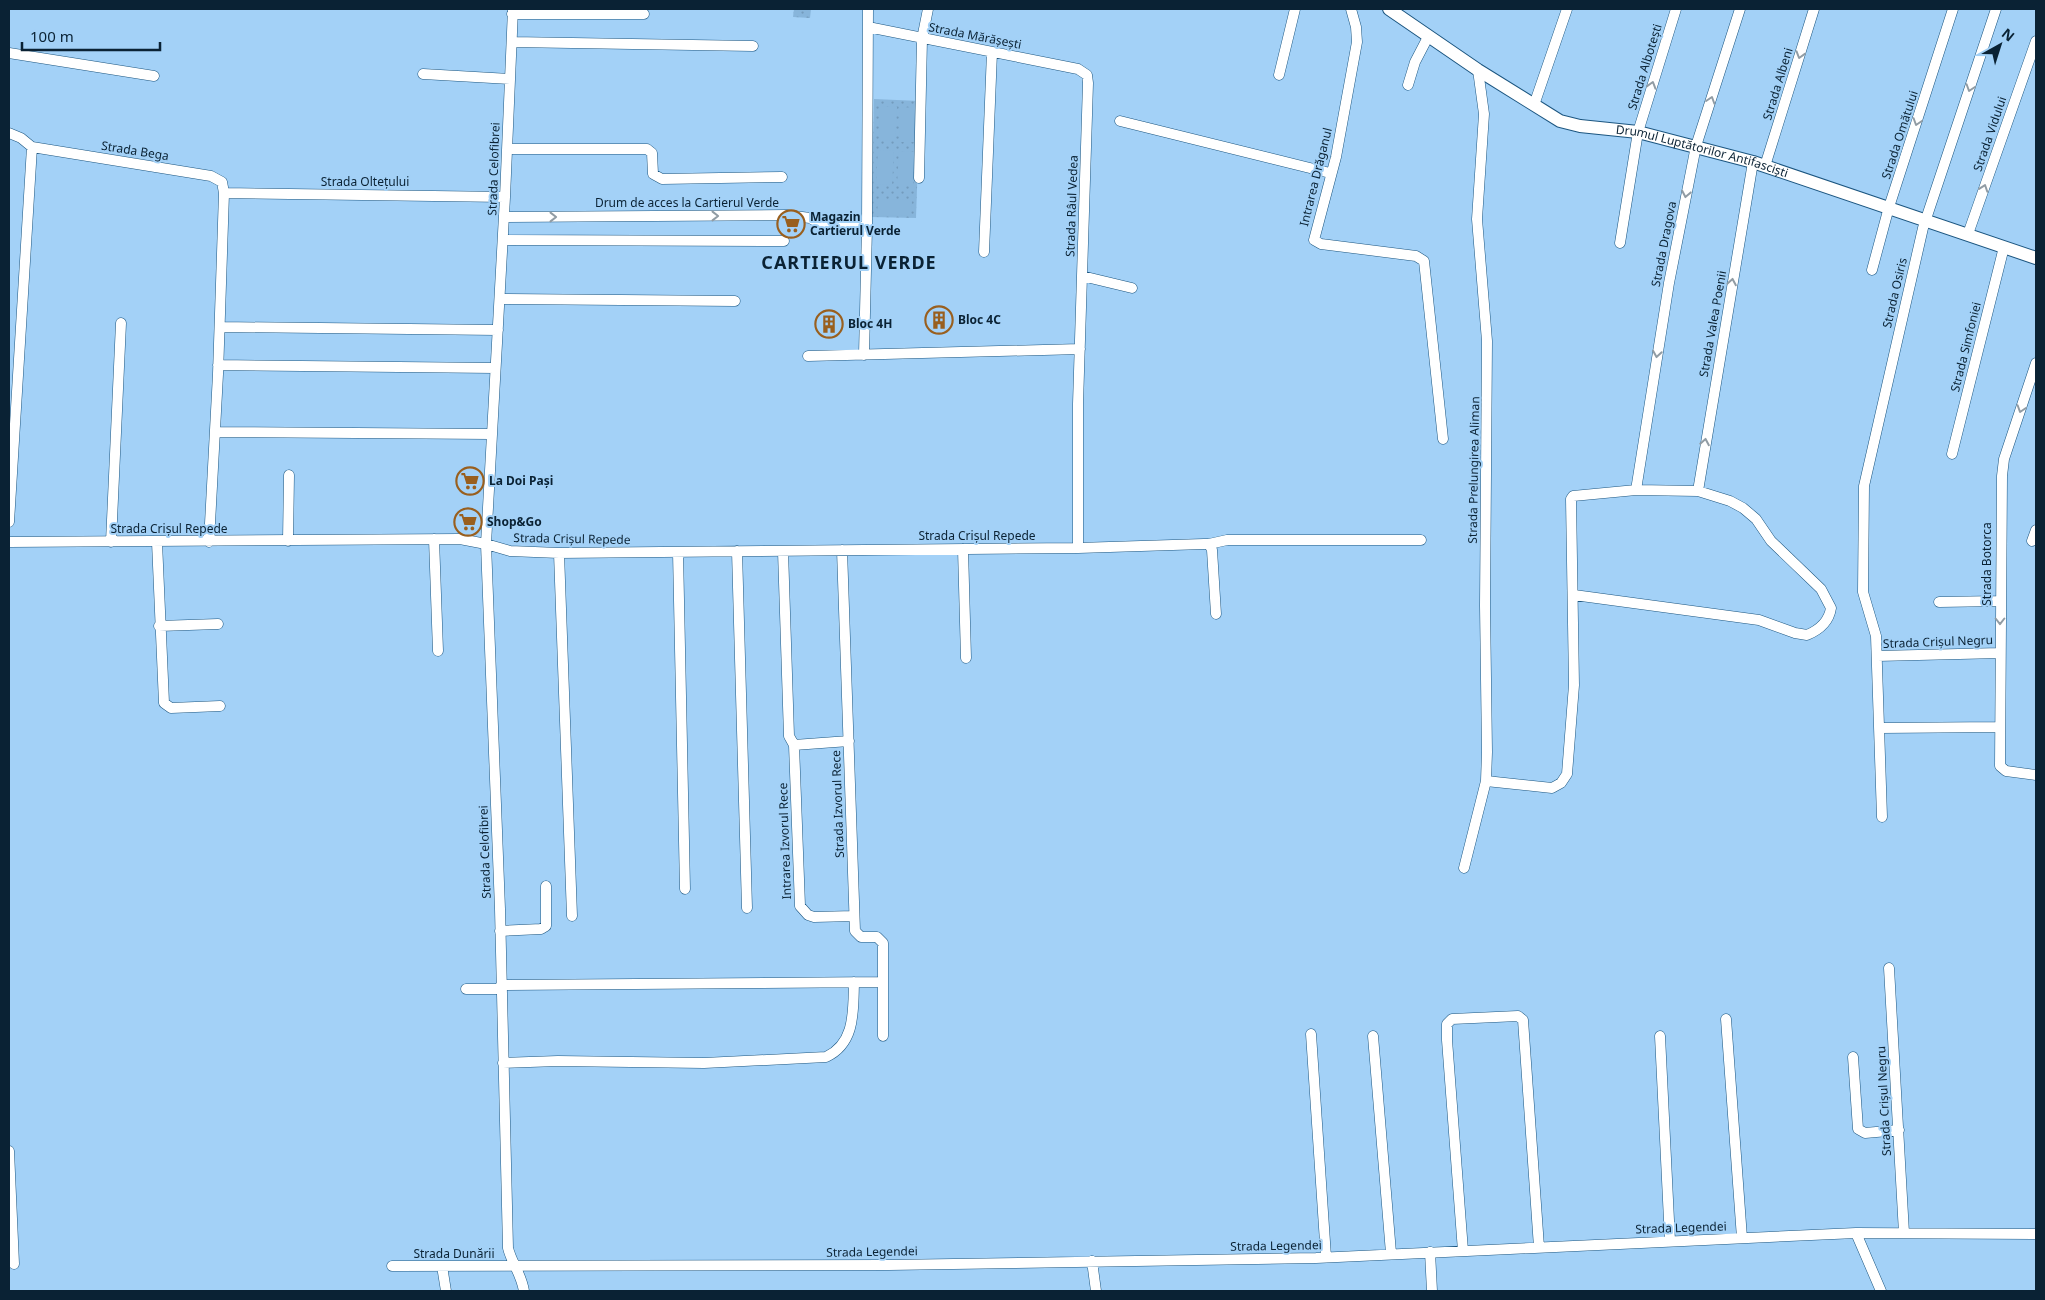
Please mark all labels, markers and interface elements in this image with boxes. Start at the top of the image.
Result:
street label: Strada Mărășești [927,18,1023,53]
scale bar [22,20,160,52]
north arrow [1975,20,2025,70]
street label: Strada Albotești [1623,22,1666,112]
text: N [1998,24,2019,45]
text: 100 m [30,26,74,46]
street label: Strada Albeni [1758,45,1797,122]
one-way arrow [1795,51,1805,59]
one-way arrow [1647,82,1657,90]
one-way arrow [1965,84,1975,92]
street label: Strada Omătului [1877,88,1922,181]
street label: Strada Vidului [1969,94,2010,174]
one-way arrow [1705,96,1715,104]
one-way arrow [1913,117,1923,126]
street label: Drumul Luptătorilor Antifasciști [1615,121,1791,181]
street label: Strada Celofibrei [483,122,504,216]
street label: Intrarea Drăganul [1295,126,1336,228]
street label: Strada Bega [100,137,170,164]
street label: Strada Râul Vedea [1061,155,1082,257]
street label: Strada Oltețului [321,173,409,190]
one-way arrow [1979,184,1989,193]
one-way arrow [1682,190,1692,198]
street label: Drum de acces la Cartierul Verde [595,194,779,211]
street label: Strada Dragova [1647,200,1680,288]
place label: Magazin Cartierul Verde [810,208,901,239]
supermarket icon: Magazin Cartierul Verde [776,209,806,239]
one-way arrow [712,211,720,221]
one-way arrow [550,212,557,222]
district label: CARTIERUL VERDE [761,250,937,274]
street label: Strada Osiris [1878,256,1911,330]
street label: Strada Valea Poenii [1695,269,1730,379]
one-way arrow [1727,278,1737,287]
street label: Strada Simfoniei [1946,300,1985,394]
building icon: Bloc 4C [924,305,954,335]
building icon: Bloc 4H [814,309,844,339]
place label: Bloc 4C [958,311,1001,328]
place label: Bloc 4H [848,315,892,332]
one-way arrow [1652,349,1662,358]
street label: Strada Prelungirea Aliman [1464,396,1483,544]
one-way arrow [2017,405,2027,413]
one-way arrow [1700,438,1710,447]
supermarket icon: La Doi Pași [455,466,485,496]
place label: La Doi Pași [489,472,553,489]
supermarket icon: Shop&Go [453,507,483,537]
place label: Shop&Go [487,513,542,530]
street label: Strada Crișul Repede [110,520,228,537]
street label: Strada Botorca [1978,522,1995,606]
street label: Strada Crișul Repede [918,527,1036,544]
street label: Strada Crișul Repede [513,529,631,548]
one-way arrow [1994,618,2005,626]
street label: Strada Crișul Negru [1883,631,1993,652]
street label: Strada Izvorul Rece [827,750,848,858]
street label: Intrarea Izvorul Rece [774,782,795,900]
street label: Strada Celofibrei [474,805,495,899]
street label: Strada Crișul Negru [1872,1046,1895,1157]
street label: Strada Legendei [1635,1217,1727,1238]
street label: Strada Legendei [1230,1236,1322,1255]
street label: Strada Legendei [826,1242,918,1261]
street label: Strada Dunării [413,1245,495,1262]

